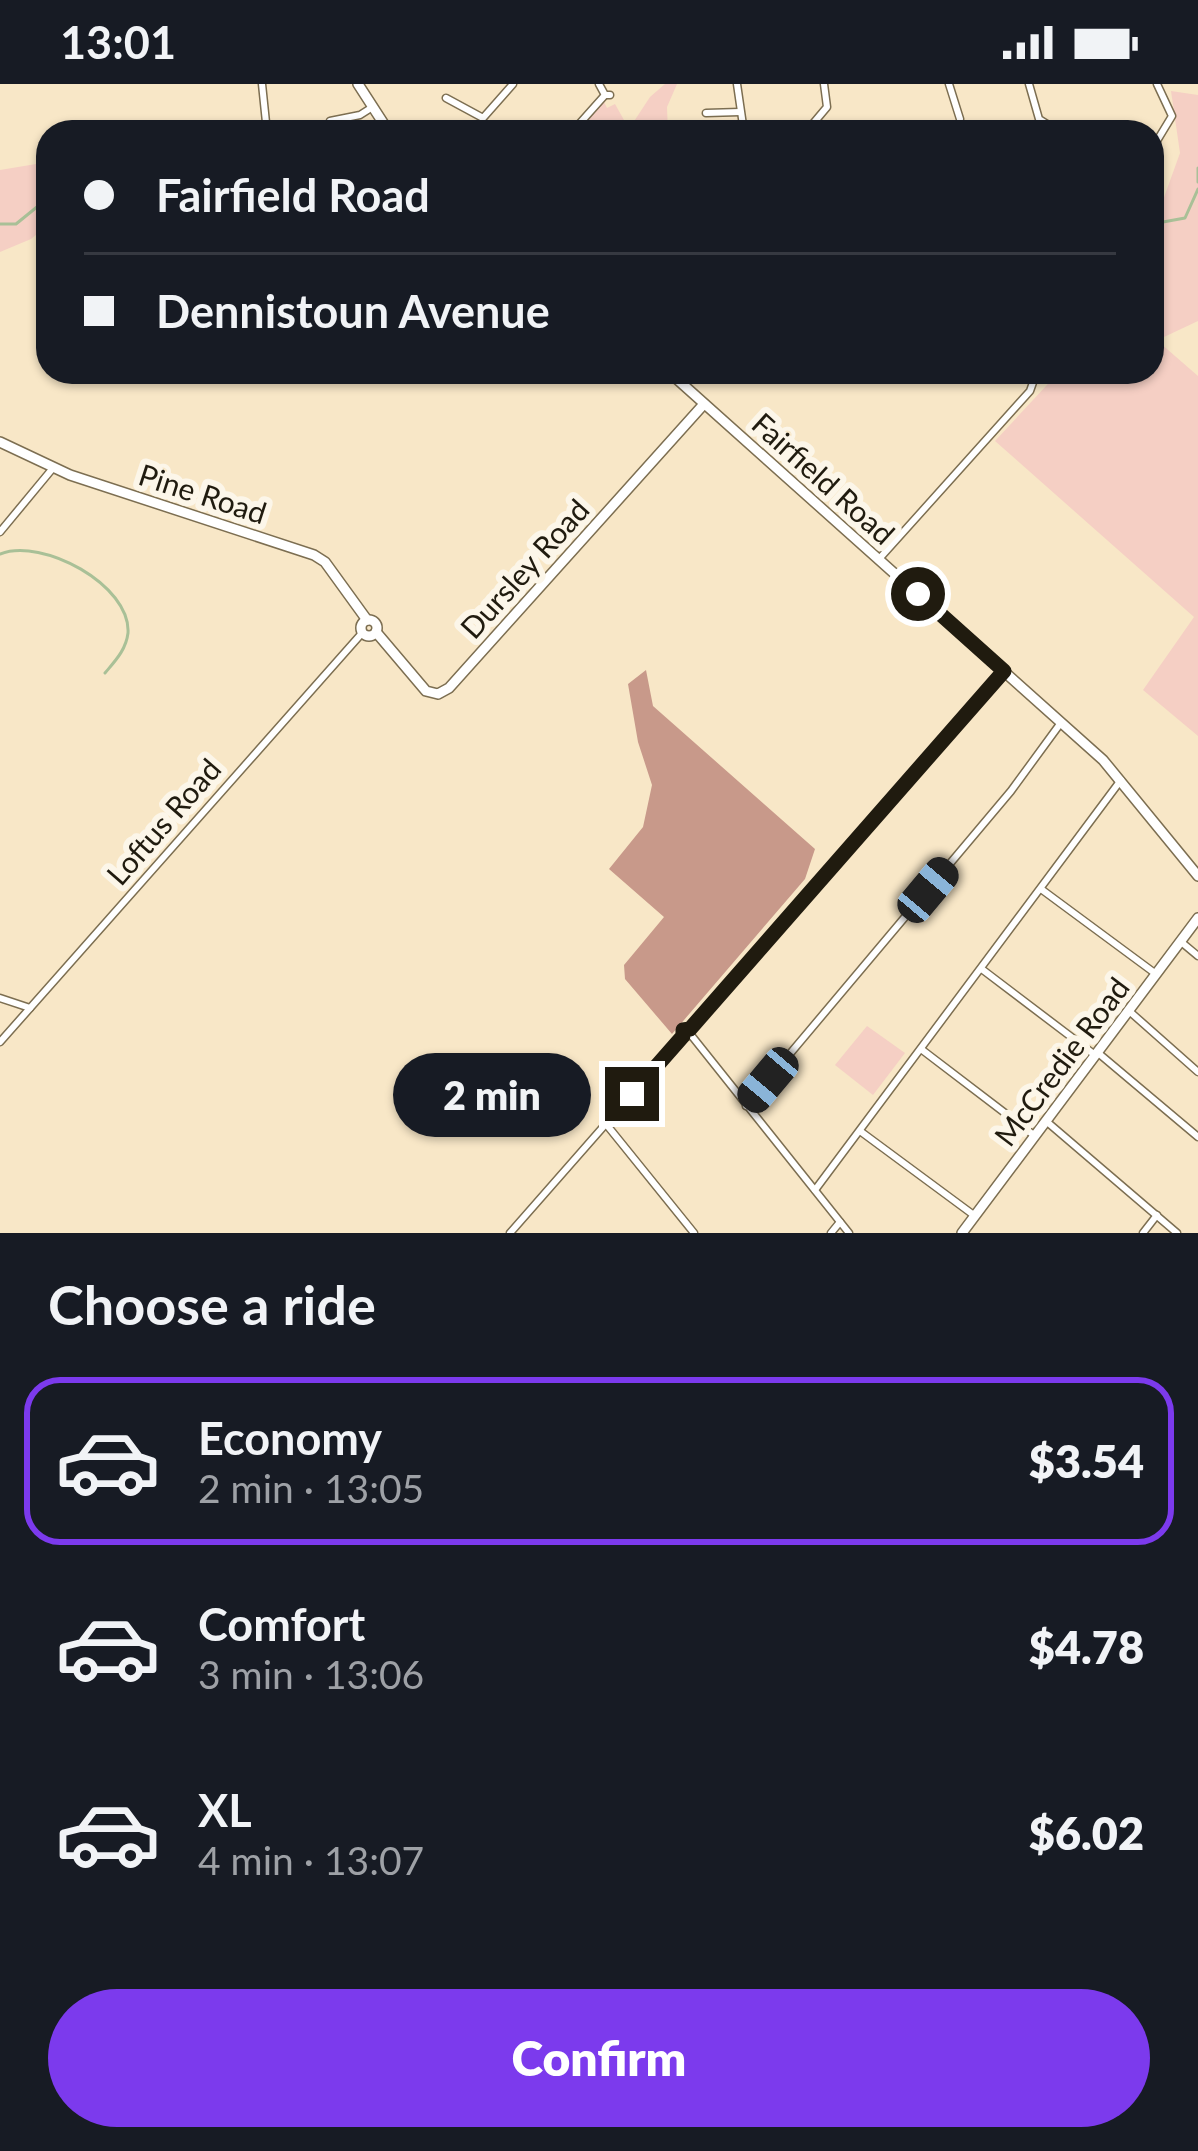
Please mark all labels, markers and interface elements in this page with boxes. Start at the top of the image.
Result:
text: 13:01 [60,15,176,69]
text: Fairfield Road [156,168,430,222]
text: Dennistoun Avenue [156,284,550,338]
street label: Fairfield Road [745,405,903,551]
street label: Pine Road [135,455,271,531]
street label: Dursley Road [452,491,596,645]
route start [891,567,945,621]
street label: Loftus Road [98,751,228,891]
car [891,851,965,929]
street label: McCredie Road [986,970,1136,1152]
car [731,1041,805,1119]
callout: 2 min [392,1052,590,1136]
route end [605,1067,659,1121]
text: 2 min [443,1072,541,1118]
text: Choose a ride [48,1272,376,1337]
icon: car [54,1407,162,1515]
text: Economy [198,1411,382,1465]
text: $3.54 [1029,1434,1144,1488]
text: 2 min · 13:05 [198,1465,424,1511]
icon: car [54,1593,162,1701]
text: Comfort [198,1597,365,1651]
text: $4.78 [1029,1620,1144,1674]
text: 3 min · 13:06 [198,1651,424,1697]
icon: car [54,1779,162,1887]
text: XL [198,1783,252,1837]
text: $6.02 [1029,1806,1144,1860]
text: 4 min · 13:07 [198,1837,424,1883]
button: Confirm [48,1989,1150,2127]

